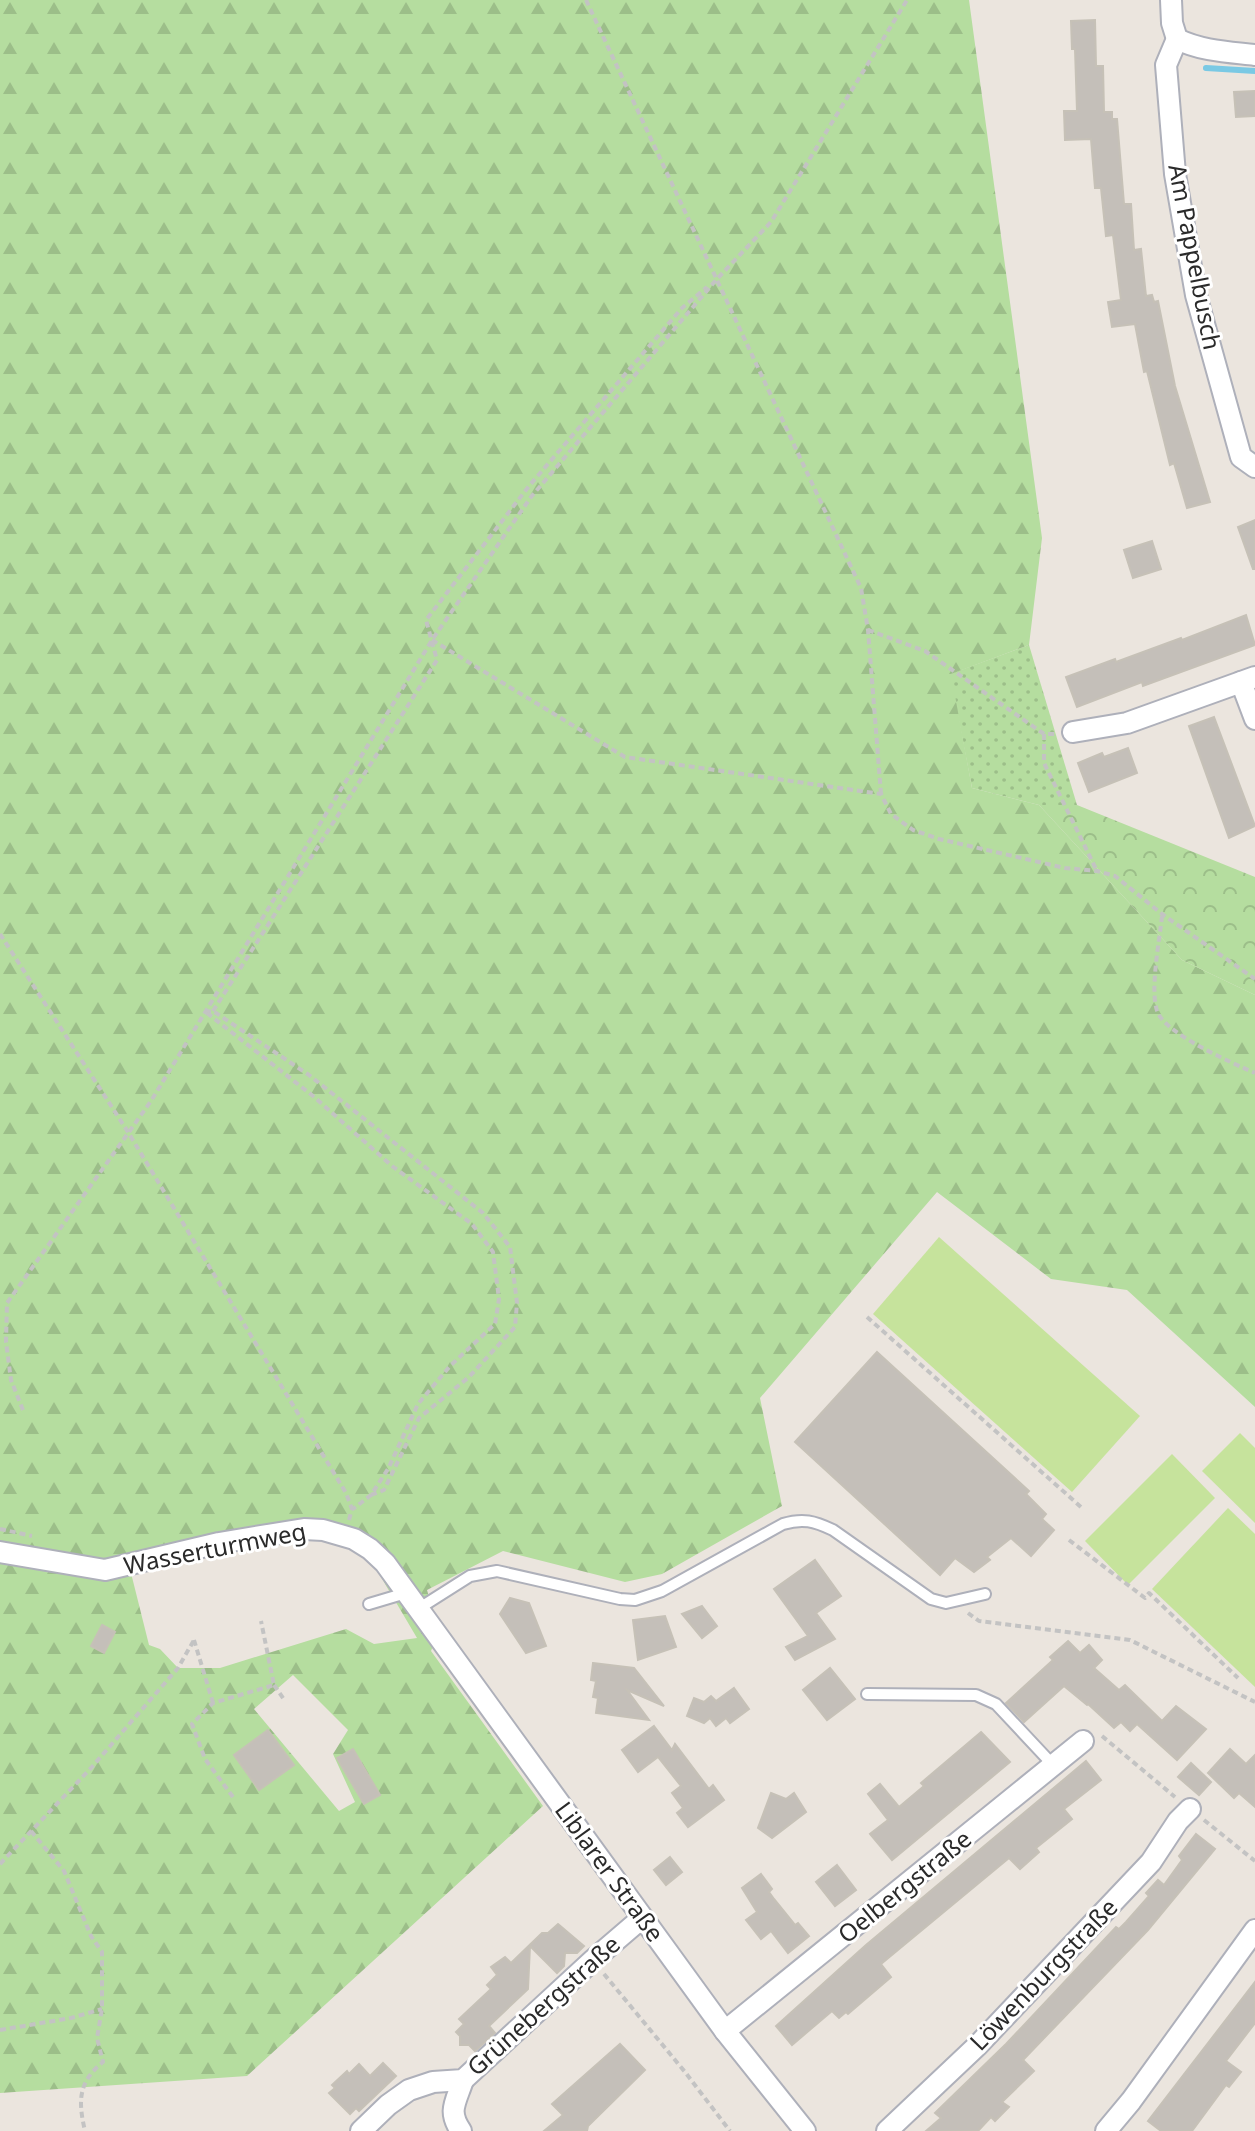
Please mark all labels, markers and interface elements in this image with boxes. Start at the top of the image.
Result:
street label: Am Pappelbusch [1161,161,1230,352]
street label: Wasserturmweg [121,1514,309,1581]
street label: Liblarer Straße [548,1794,672,1948]
street label: Oelbergstraße [830,1822,978,1950]
street label: Löwenburgstraße [962,1891,1124,2057]
street label: Grünebergstraße [459,1927,627,2082]

